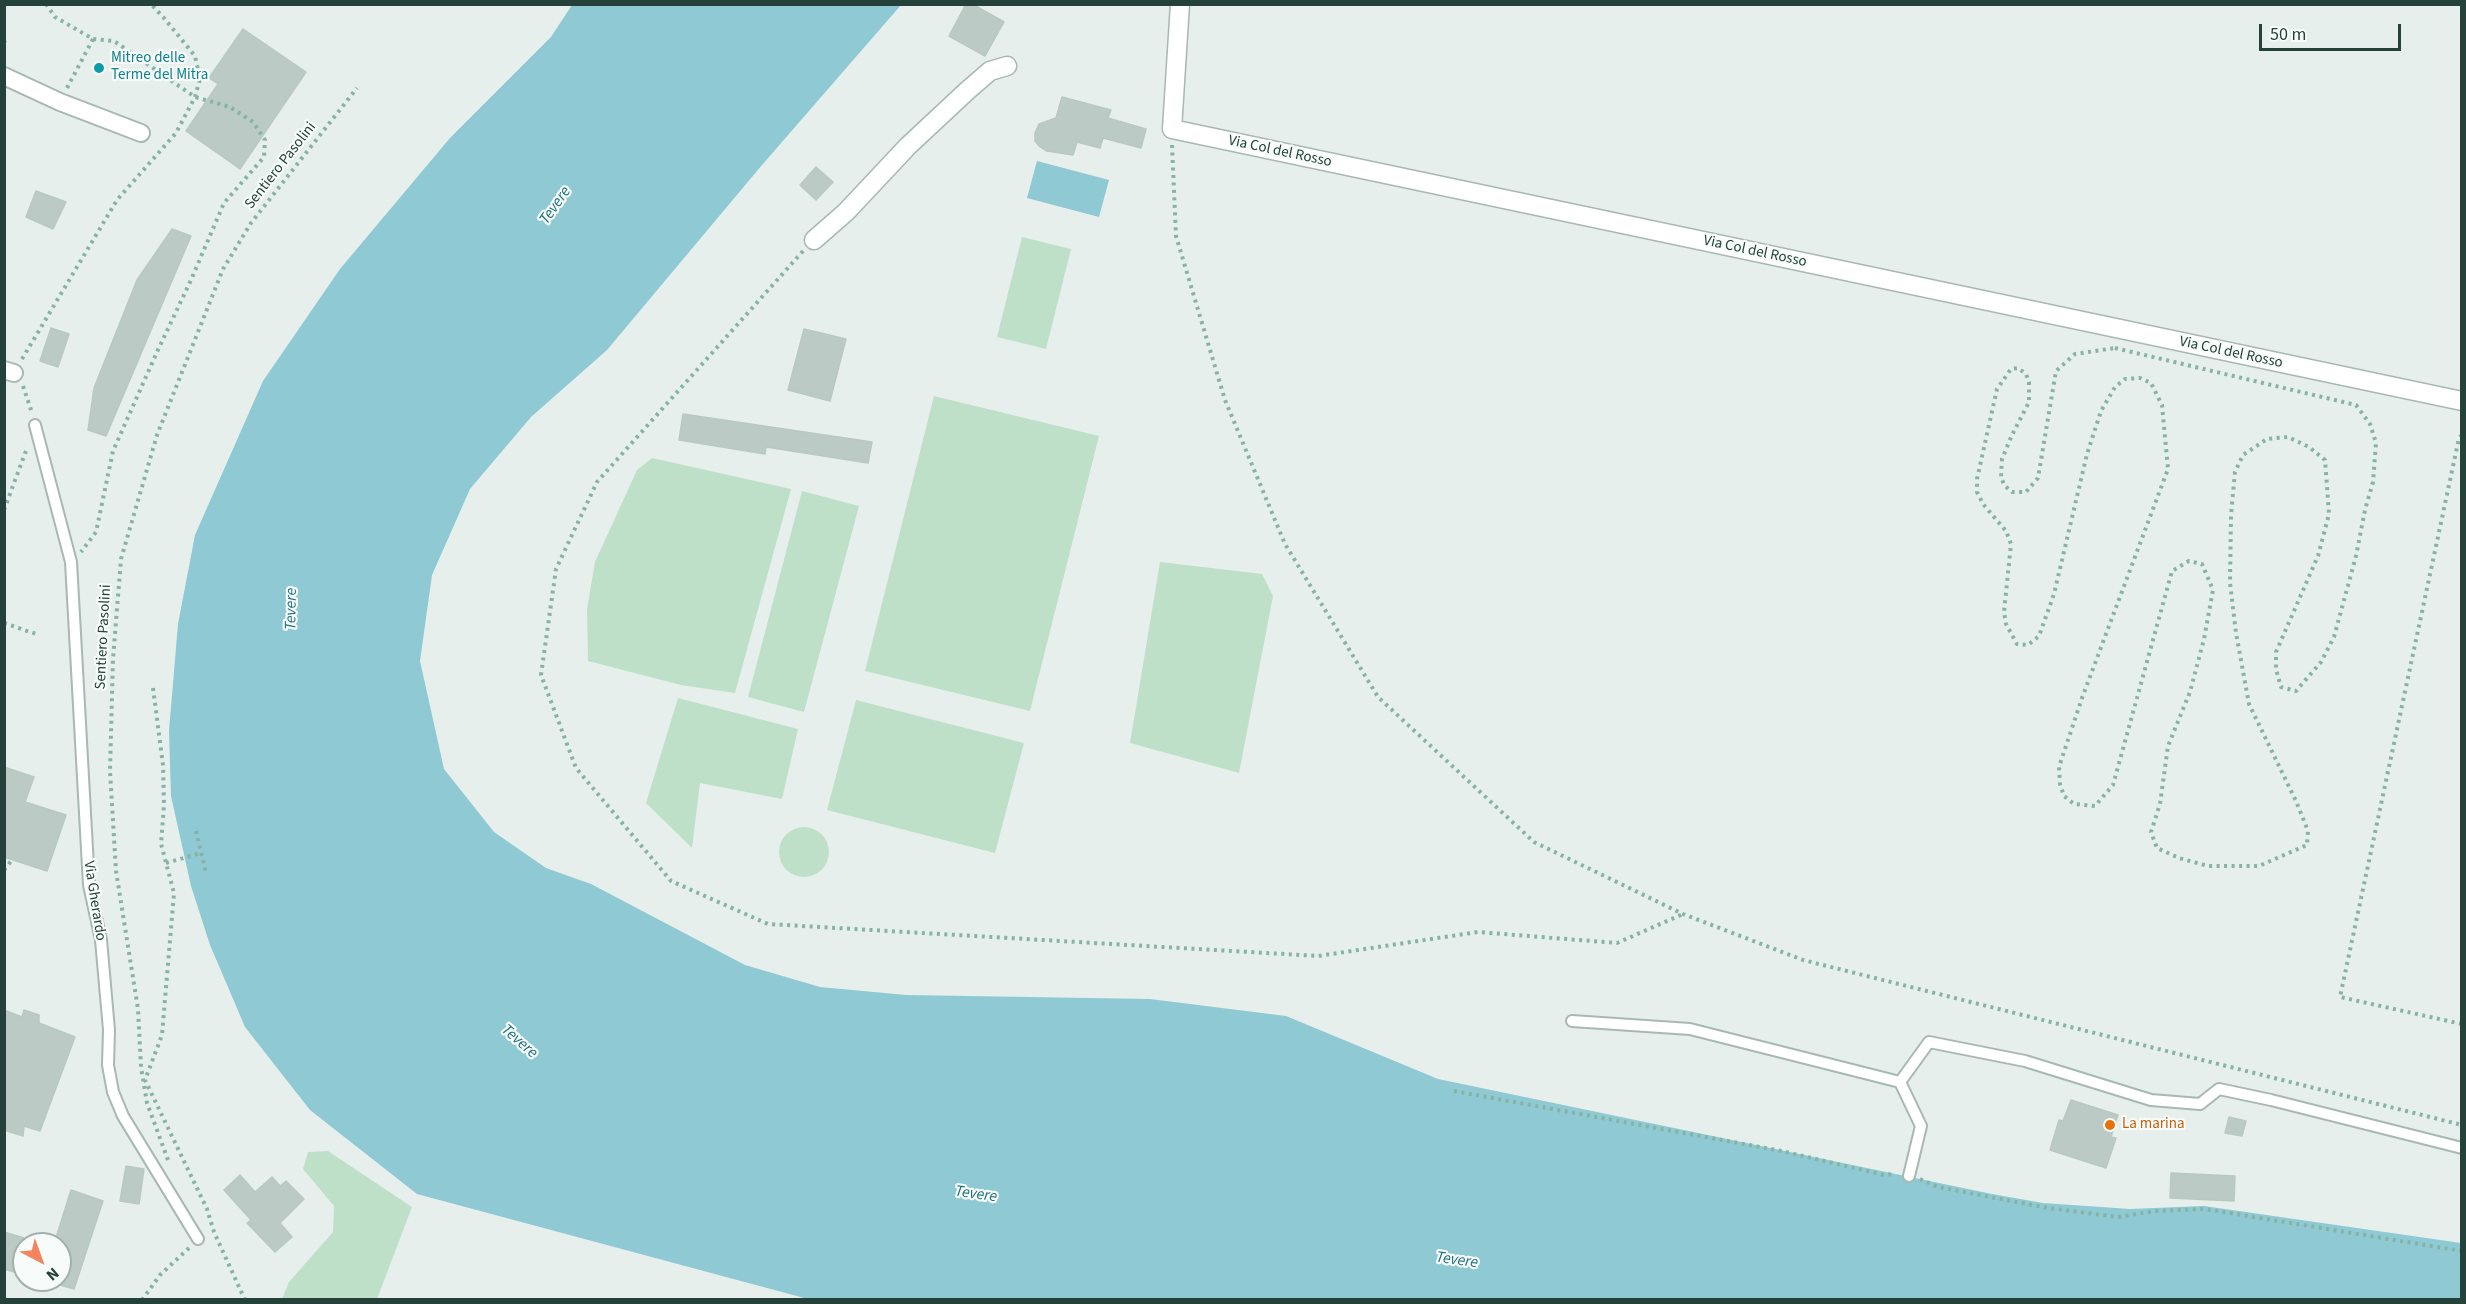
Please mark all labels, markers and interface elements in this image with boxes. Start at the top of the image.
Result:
scale bar [2262,12,2404,50]
text: 50 m [2270,22,2306,47]
place label: Mitreo delle Terme del Mitra [111,50,208,85]
marker: Mitreo delle Terme del Mitra [92,61,106,75]
street label: Sentiero Pasolini [242,119,320,213]
street label: Via Col del Rosso [1227,132,1333,172]
water label: Tevere [536,183,576,229]
street label: Via Col del Rosso [1702,232,1808,272]
street label: Via Col del Rosso [2178,333,2284,373]
street label: Sentiero Pasolini [92,584,116,690]
water label: Tevere [282,588,302,630]
street label: Via Gherardo [79,860,109,942]
water label: Tevere [497,1021,541,1063]
place label: La marina [2122,1116,2185,1134]
marker: La marina [2103,1118,2117,1132]
water label: Tevere [954,1183,998,1207]
north arrow [12,1232,72,1292]
water label: Tevere [1435,1249,1479,1273]
text: N [41,1262,64,1286]

